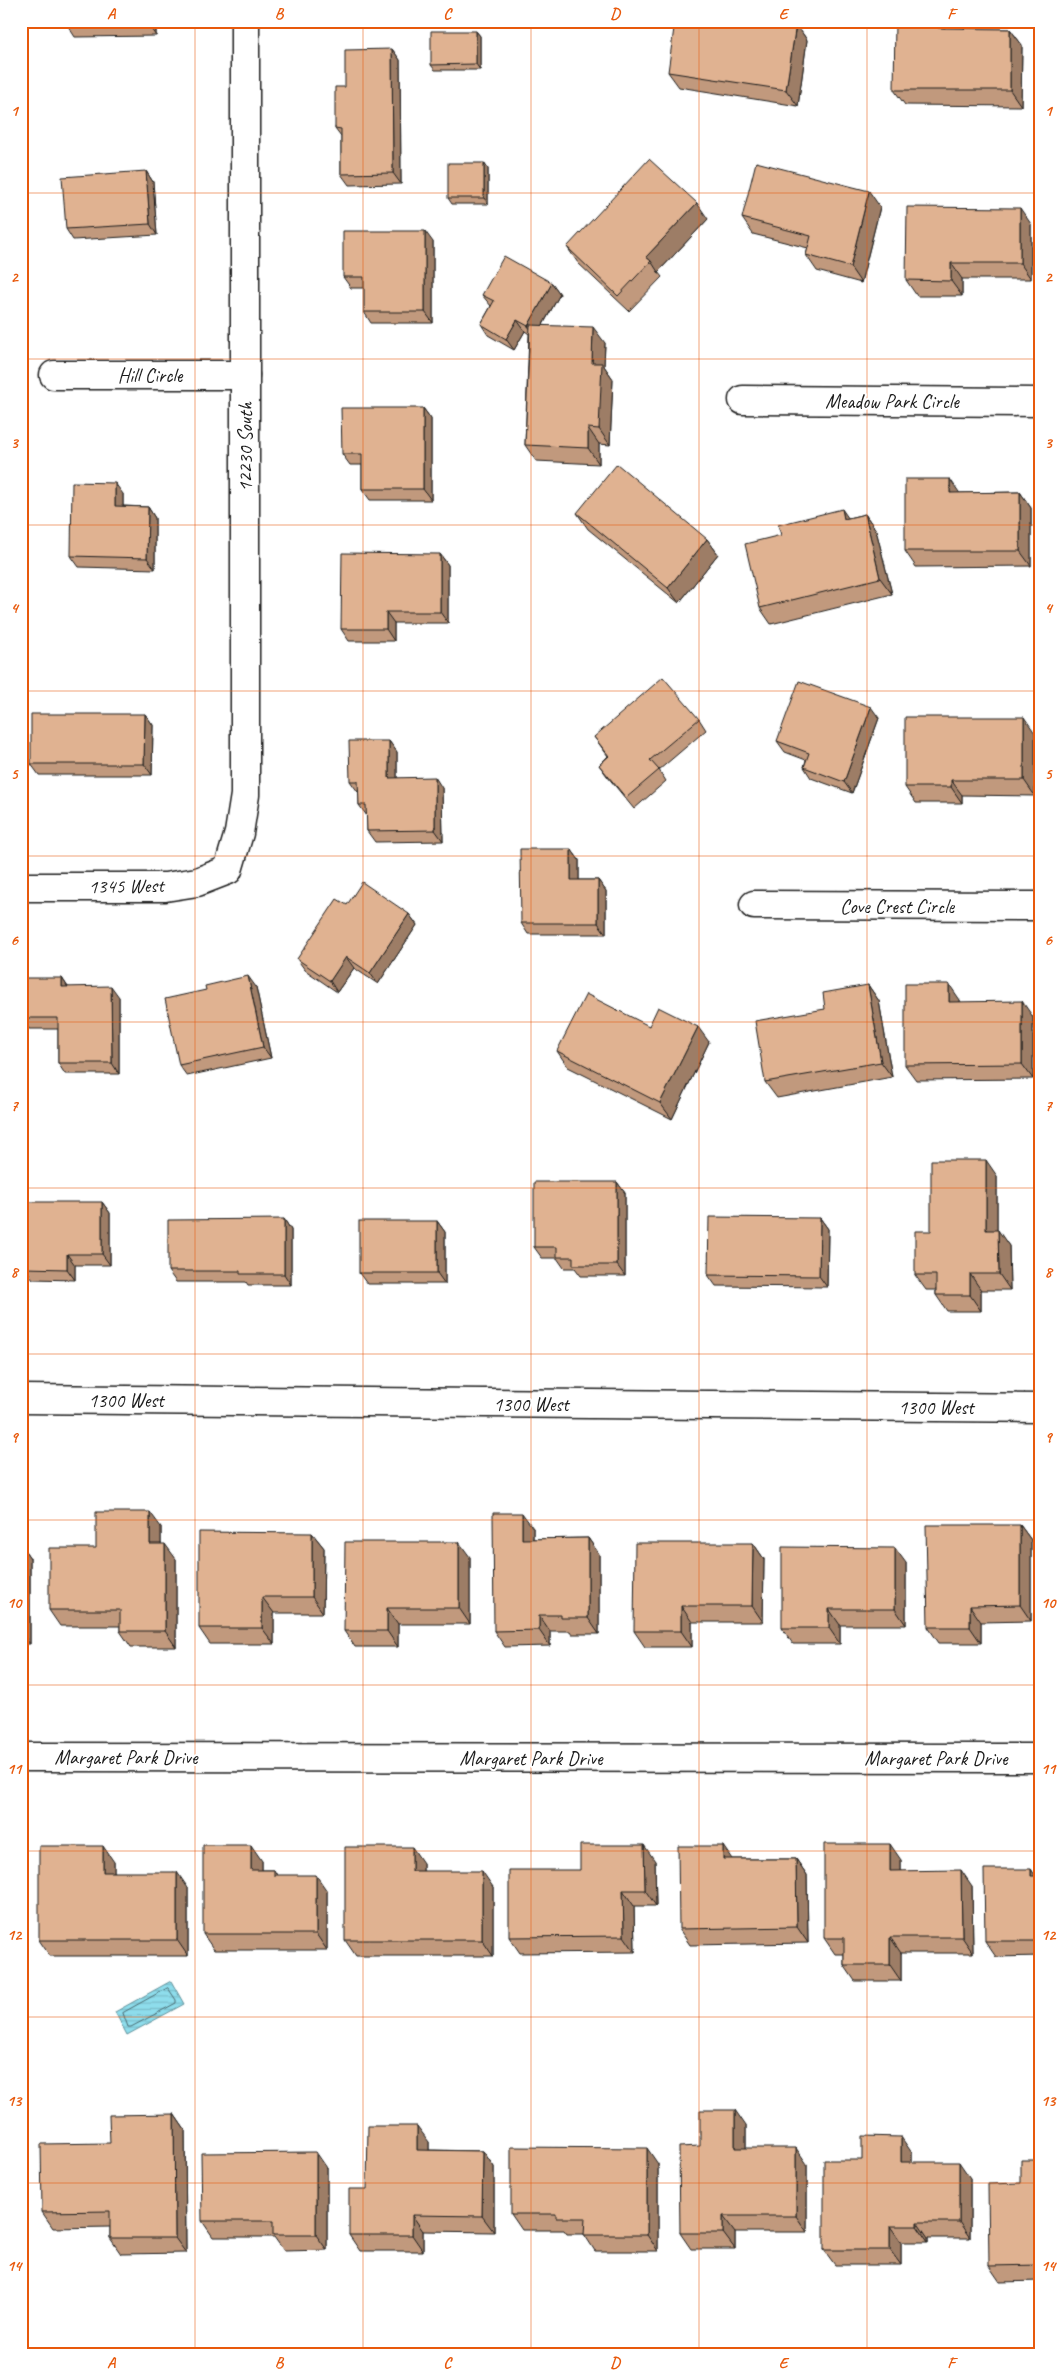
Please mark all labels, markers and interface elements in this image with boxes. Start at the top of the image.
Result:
text: A [107,4,117,24]
text: B [275,4,285,24]
text: C [443,4,453,24]
text: D [610,4,621,24]
text: E [779,4,790,24]
text: F [947,4,958,24]
text: 1 [10,101,19,121]
text: 1 [1044,101,1053,121]
text: 2 [10,267,19,287]
text: 2 [1044,267,1053,287]
street label: Hill Circle [118,363,184,388]
street label: Meadow Park Circle [825,389,960,414]
street label: 12230 South [233,401,258,492]
text: 3 [10,433,19,453]
text: 3 [1044,433,1053,453]
text: 4 [10,598,19,618]
text: 4 [1044,598,1053,618]
text: 5 [11,764,20,784]
text: 5 [1045,764,1054,784]
street label: 1345 West [88,873,166,899]
street label: Cove Crest Circle [840,894,956,919]
text: 6 [10,930,19,950]
text: 6 [1044,930,1053,950]
text: 7 [10,1096,19,1116]
text: 7 [1044,1096,1053,1116]
text: 8 [10,1262,19,1282]
text: 8 [1044,1262,1053,1282]
street label: 1300 West [88,1388,166,1413]
street label: 1300 West [493,1392,571,1417]
street label: 1300 West [898,1395,976,1420]
text: 9 [10,1427,19,1447]
text: 9 [1044,1427,1053,1447]
text: 10 [7,1593,23,1613]
text: 10 [1041,1593,1057,1613]
street label: Margaret Park Drive [55,1745,199,1770]
street label: Margaret Park Drive [460,1746,604,1771]
street label: Margaret Park Drive [865,1746,1009,1771]
text: 11 [7,1759,23,1779]
text: 11 [1041,1759,1057,1779]
text: 12 [7,1925,23,1945]
text: 12 [1041,1925,1057,1945]
text: 13 [7,2091,23,2111]
text: 13 [1041,2091,1057,2111]
text: 14 [7,2256,23,2276]
text: 14 [1041,2256,1057,2276]
text: A [107,2353,117,2373]
text: B [275,2353,285,2373]
text: C [443,2353,453,2373]
text: D [610,2353,621,2373]
text: E [779,2353,790,2373]
text: F [947,2353,958,2373]

